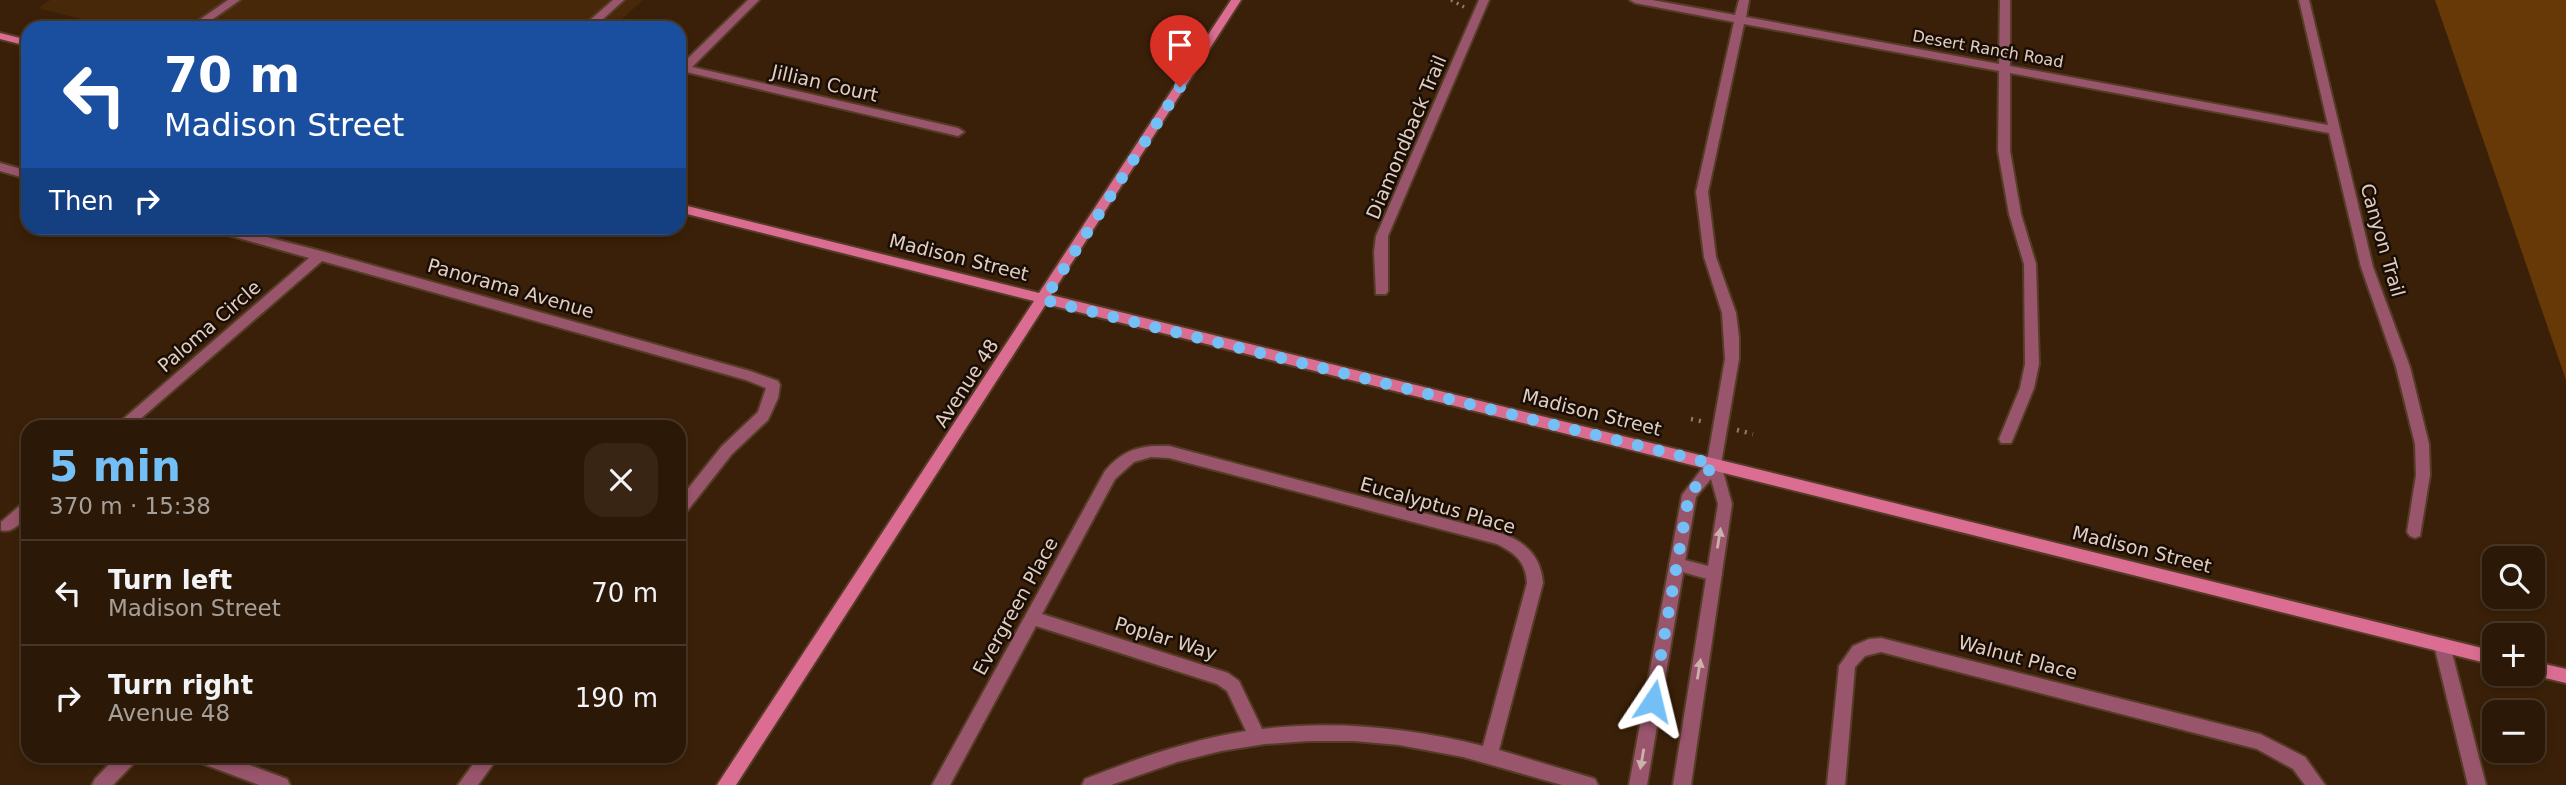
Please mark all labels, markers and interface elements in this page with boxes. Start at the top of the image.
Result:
pin [1150,15,1210,87]
icon: arrive [1161,26,1199,64]
street label: Desert Ranch Road [1911,26,2065,72]
text: 70 m [164,47,300,104]
icon: left [49,49,140,140]
street label: Diamondback Trail [1362,52,1450,222]
street label: Jillian Court [769,60,880,106]
text: Madison Street [164,106,404,144]
street label: Canyon Trail [2356,181,2410,299]
icon: right [128,182,166,220]
text: Then [49,186,114,216]
street label: Madison Street [887,229,1031,285]
street label: Panorama Avenue [425,254,597,322]
street label: Paloma Circle [153,275,265,377]
street label: Avenue 48 [929,335,1003,431]
street label: Madison Street [1520,384,1664,440]
text: 5 min [49,442,181,491]
button: close [584,443,658,517]
street label: Eucalyptus Place [1358,472,1518,538]
text: 370 m · 15:38 [49,493,211,519]
street label: Madison Street [2070,521,2214,577]
one-way arrow [1714,527,1725,549]
street label: Evergreen Place [968,533,1062,679]
map controls [2482,546,2545,763]
button: search [2482,546,2545,609]
text: Turn left [108,565,232,595]
icon: left [49,574,87,612]
text: 70 m [591,578,658,608]
text: Madison Street [108,595,281,621]
street label: Poplar Way [1112,612,1220,664]
button: + [2482,623,2545,686]
street label: Walnut Place [1956,631,2080,683]
one-way arrow [1694,658,1705,680]
position arrow [1616,664,1690,738]
text: Turn right [108,670,253,700]
icon: right [49,679,87,717]
text: 190 m [575,683,658,713]
text: Avenue 48 [108,700,230,726]
button: − [2482,700,2545,763]
one-way arrow [1636,748,1647,770]

